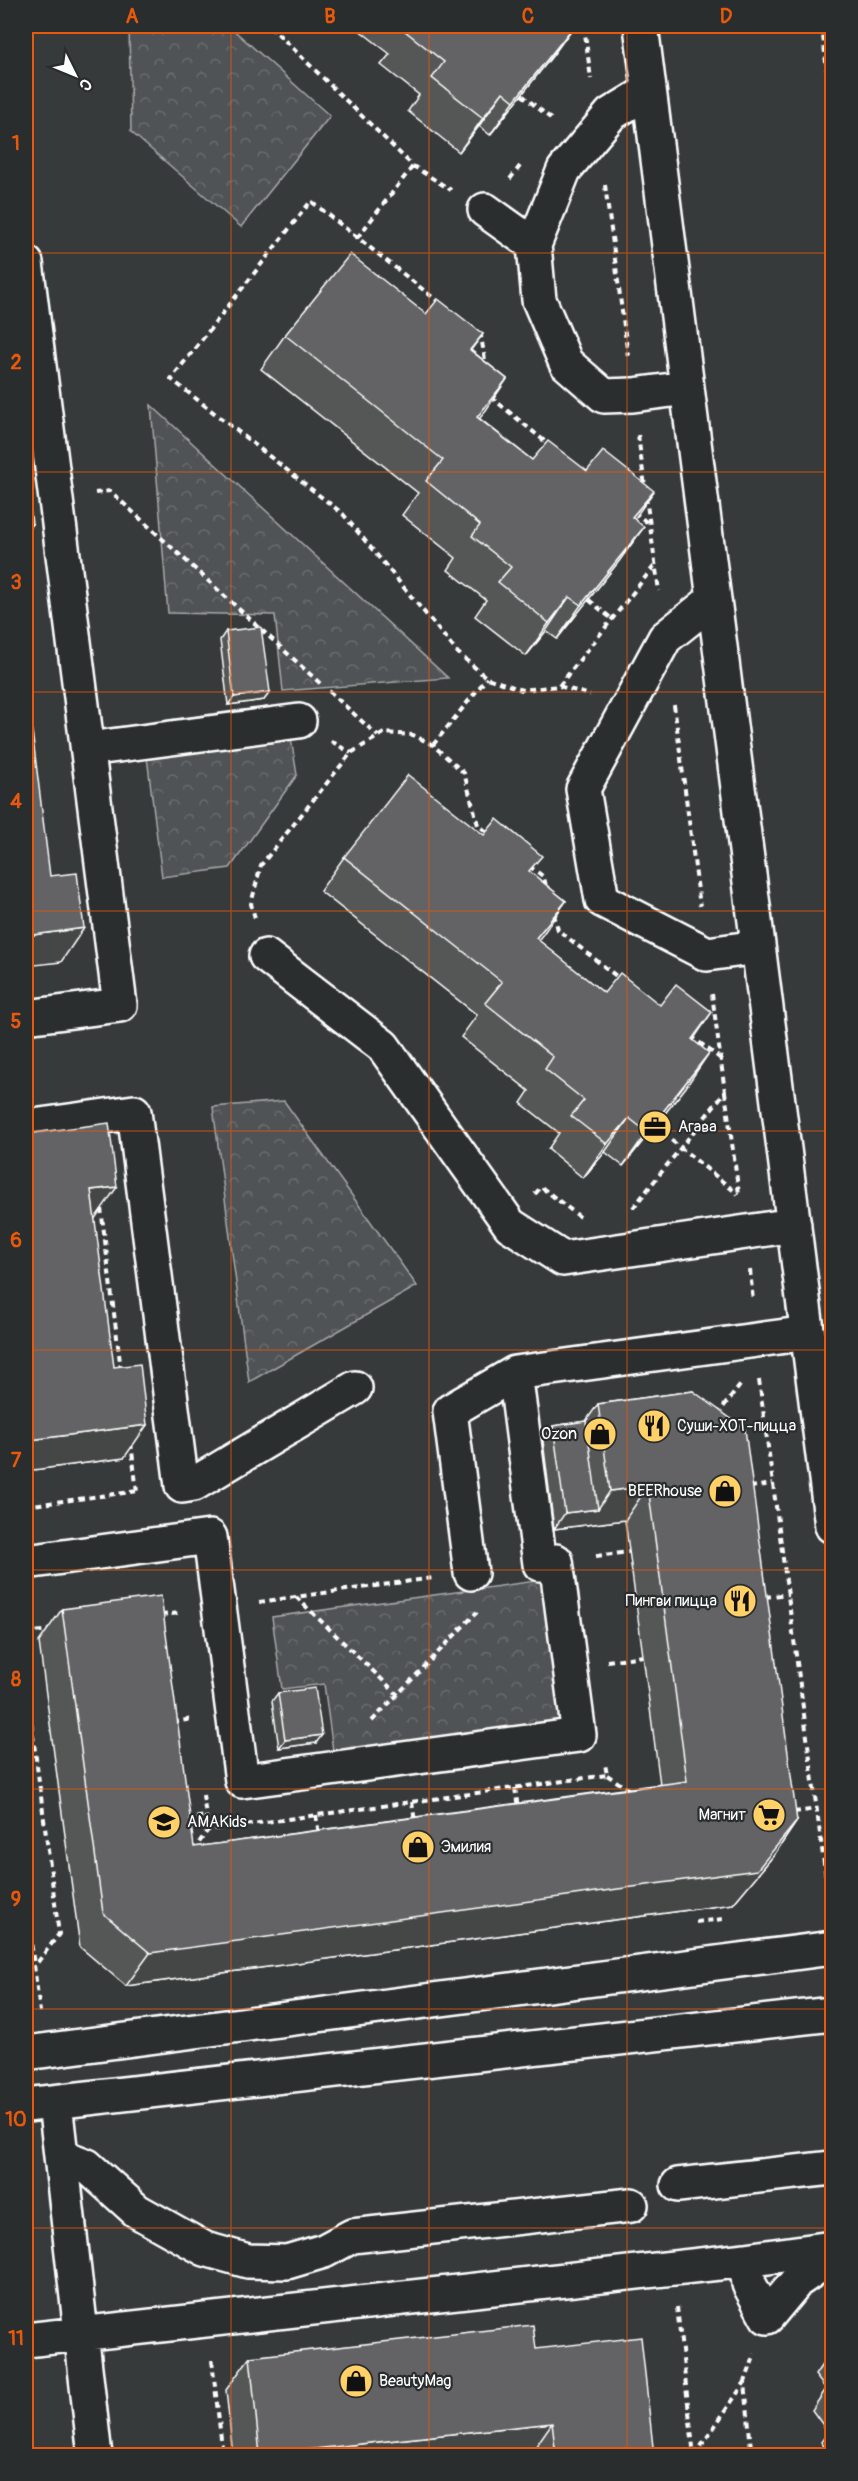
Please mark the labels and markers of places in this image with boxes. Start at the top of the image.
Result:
office icon: Агава [637,1109,673,1145]
place label: Агава [678,1117,717,1137]
restaurant icon: Суши-ХОТ-пицца [636,1408,672,1444]
shop icon: Ozon [582,1416,618,1452]
place label: Суши-ХОТ-пицца [677,1416,796,1436]
place label: Ozon [541,1424,577,1444]
shop icon: BEERhouse [707,1473,743,1509]
place label: BEERhouse [628,1481,702,1501]
restaurant icon: Пингви пицца [722,1583,758,1619]
place label: Пингви пицца [626,1591,717,1611]
supermarket icon: Магнит [751,1797,787,1833]
school or university icon: AMAKids [146,1804,182,1840]
place label: Магнит [698,1805,746,1825]
place label: AMAKids [187,1812,247,1832]
shop icon: Эмилия [400,1829,436,1865]
place label: Эмилия [441,1837,491,1857]
shop icon: BeautyMag [338,2363,374,2399]
place label: BeautyMag [379,2371,451,2391]

